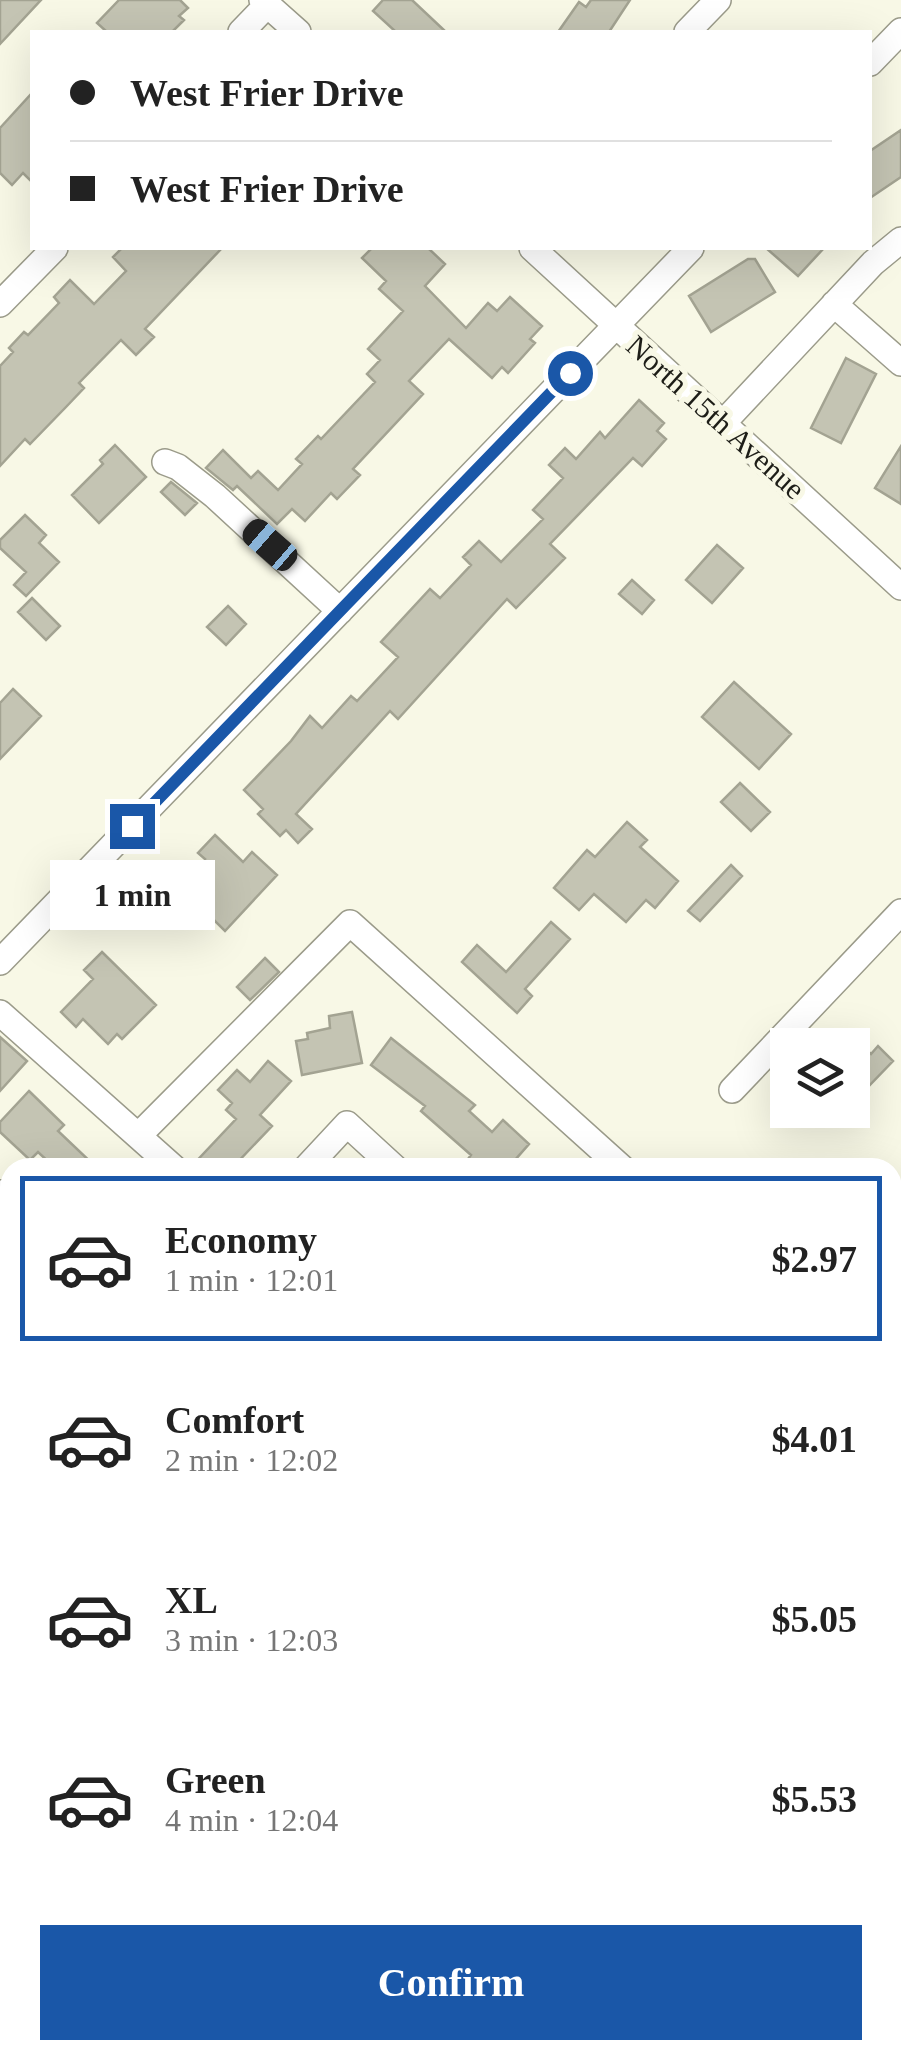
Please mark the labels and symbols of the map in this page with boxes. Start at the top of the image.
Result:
street label: North 15th Avenue [620,329,812,505]
route start [548,351,593,396]
car [238,514,302,576]
route end [110,804,155,849]
callout: 1 min [49,861,214,931]

